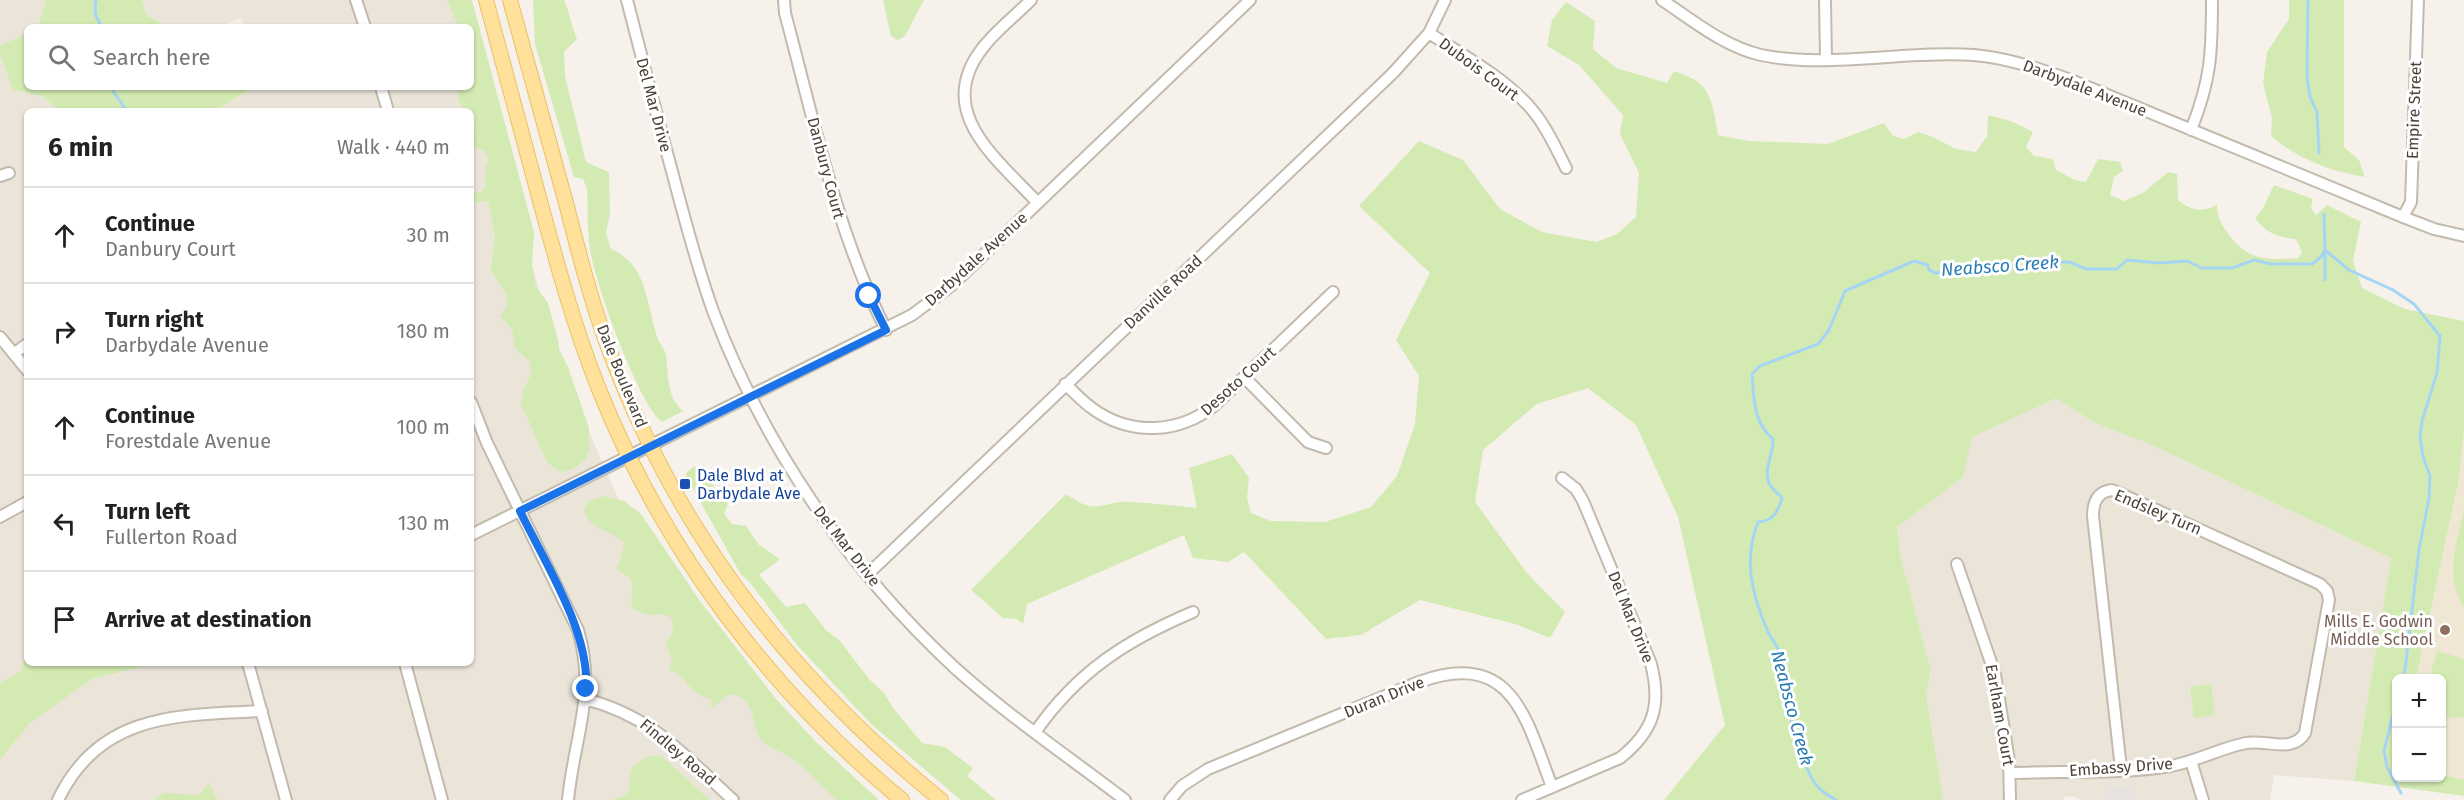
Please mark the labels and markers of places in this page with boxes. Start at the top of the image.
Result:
place label: Dale Blvd at Darbydale Ave [697,466,801,503]
marker: Dale Blvd at Darbydale Ave [678,477,692,491]
place label: Mills E. Godwin Middle School [2324,612,2433,649]
marker: Mills E. Godwin Middle School [2438,623,2452,637]

